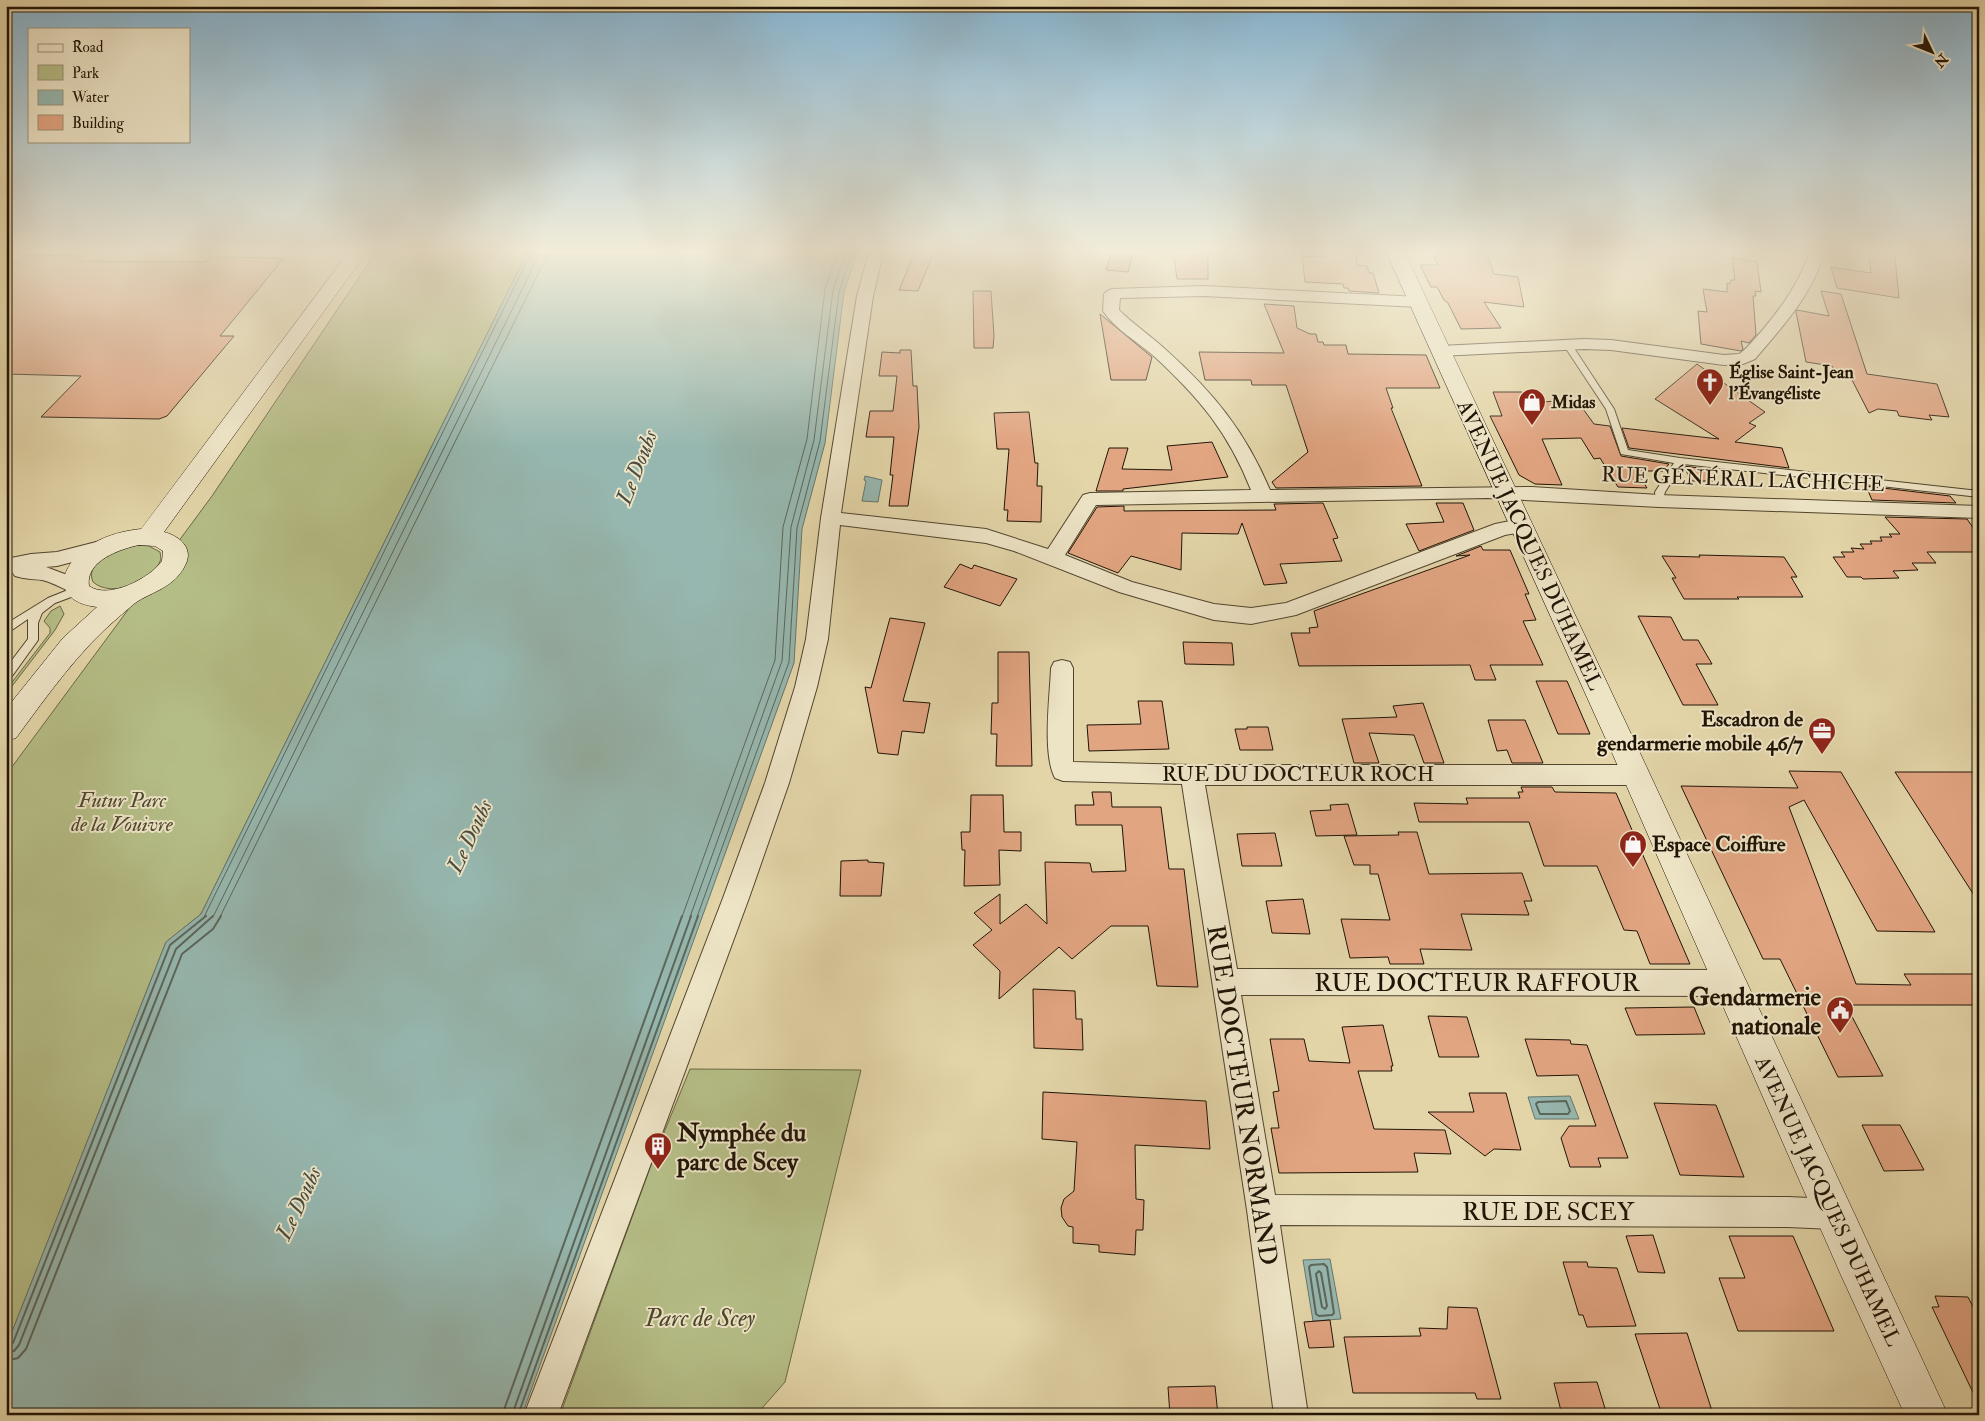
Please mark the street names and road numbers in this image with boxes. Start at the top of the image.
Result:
street label: AVENUE JACQUES DUHAMEL [1450,395,1609,695]
street label: RUE GÉNÉRAL LACHICHE [1601,461,1885,498]
street label: RUE DU DOCTEUR ROCH [1162,761,1434,788]
street label: RUE DOCTEUR NORMAND [1199,923,1284,1268]
street label: RUE DOCTEUR RAFFOUR [1314,968,1641,999]
street label: AVENUE JACQUES DUHAMEL [1748,1051,1907,1351]
street label: RUE DE SCEY [1462,1197,1635,1228]

